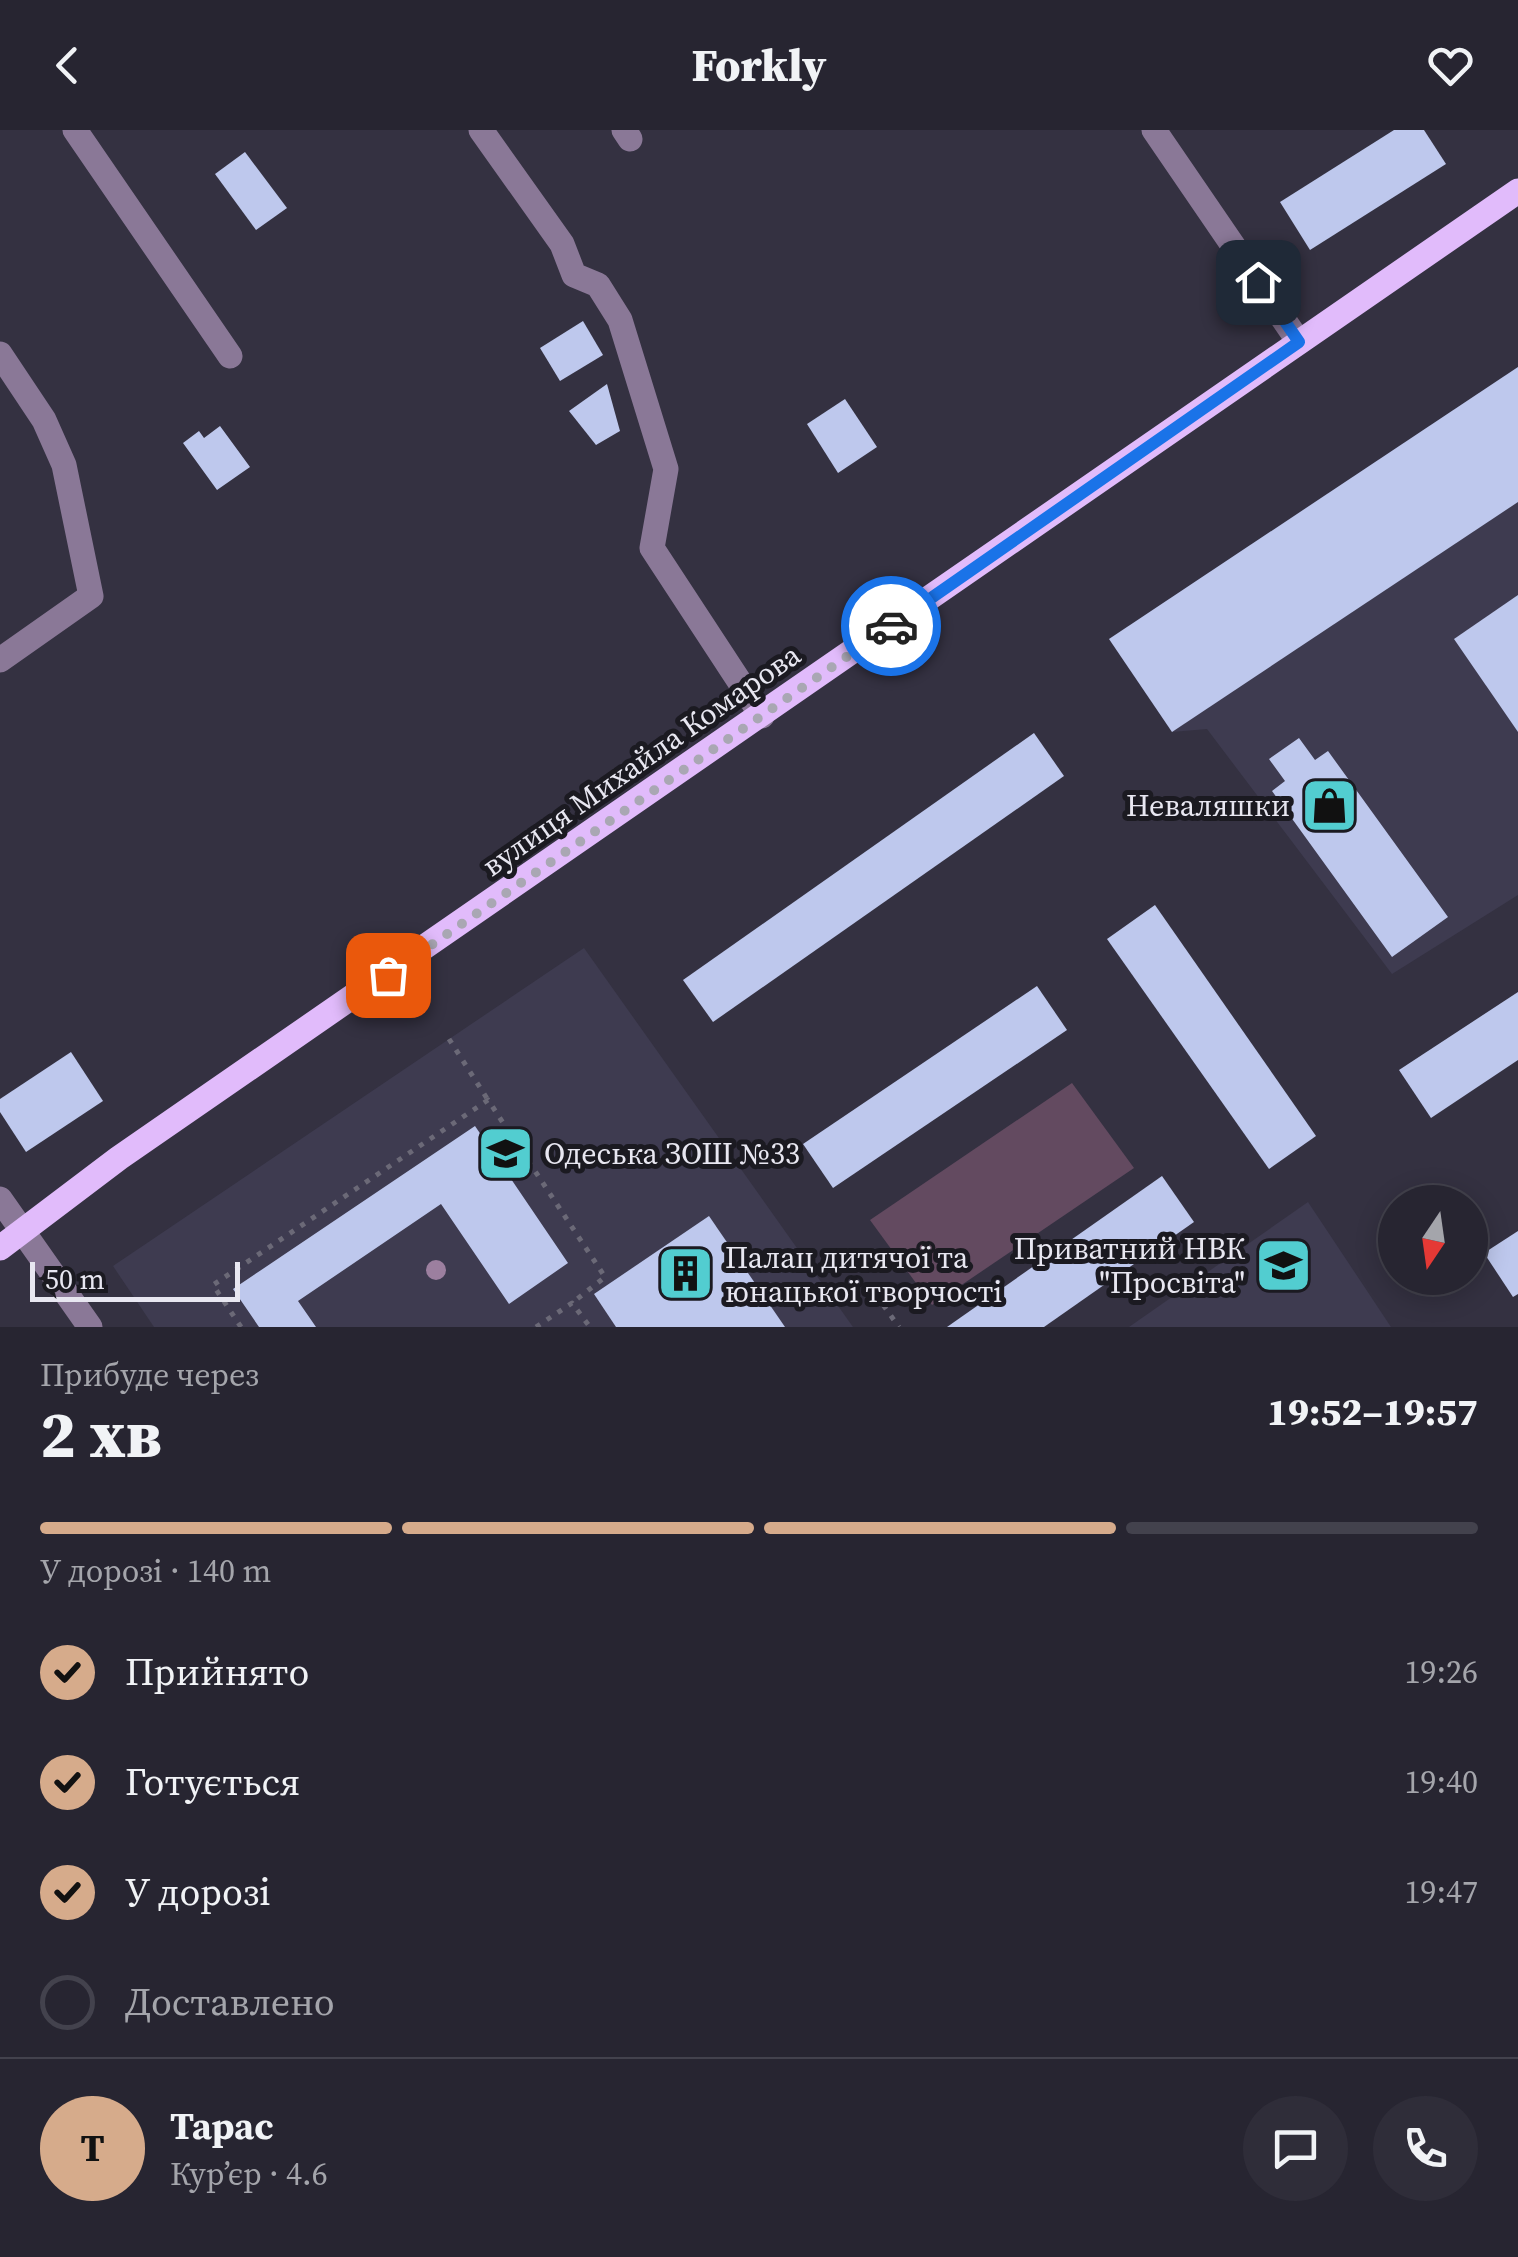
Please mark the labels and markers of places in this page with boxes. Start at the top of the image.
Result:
pin [1216,240,1301,325]
shop icon: Неваляшки [1299,775,1359,835]
place label: Неваляшки [1126,785,1290,826]
pin [346,933,431,1018]
school or university icon: Одеська ЗОШ №33 [475,1123,535,1183]
place label: Одеська ЗОШ №33 [544,1133,800,1174]
place label: Приватний НВК "Просвіта" [1014,1228,1245,1303]
school or university icon: Приватний НВК "Просвіта" [1254,1235,1314,1295]
place label: Палац дитячої та юнацької творчості [725,1237,1002,1312]
building icon: Палац дитячої та юнацької творчості [656,1244,716,1304]

